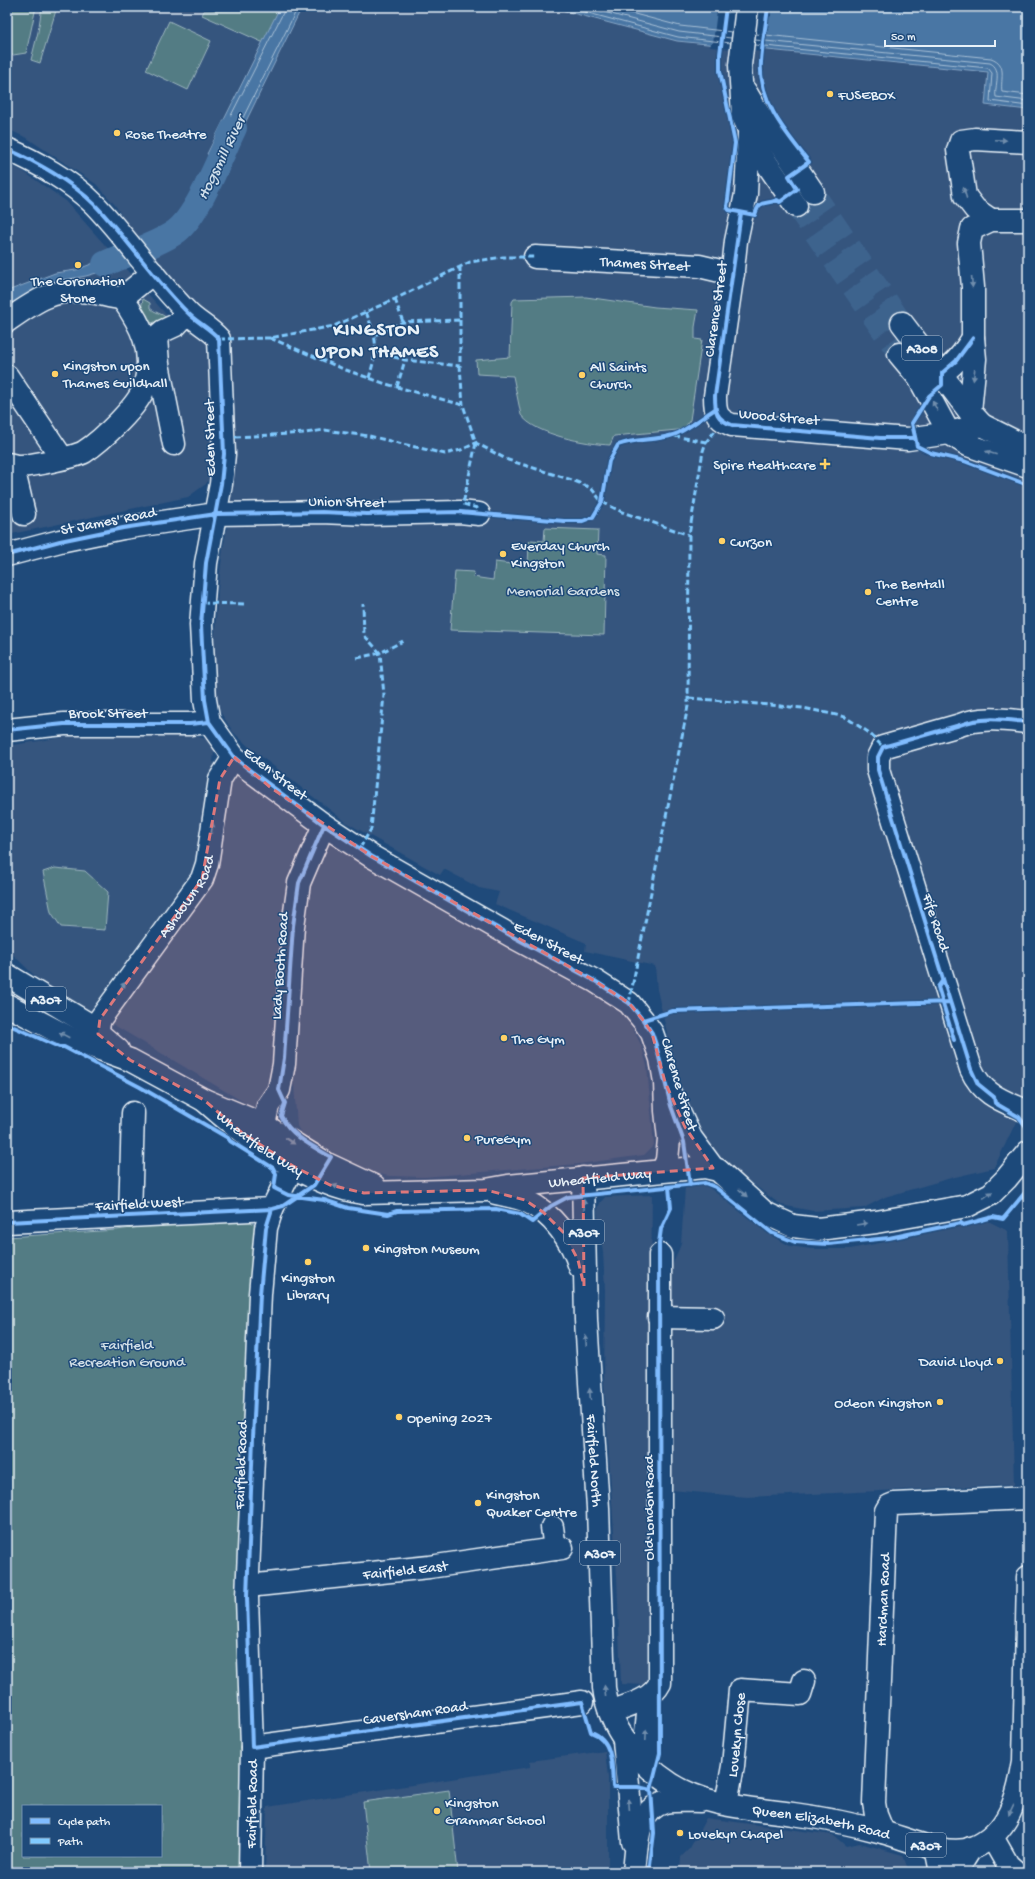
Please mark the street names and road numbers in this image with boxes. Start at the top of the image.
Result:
street label: Thames Street [598,254,692,277]
street label: Clarence Street [701,258,733,358]
road number: A308 [902,336,942,360]
street label: Eden Street [201,398,221,476]
street label: Wood Street [738,406,822,431]
street label: Union Street [308,493,388,513]
street label: St James' Road [59,504,159,540]
street label: Brook Street [68,705,149,723]
street label: Eden Street [239,744,312,806]
street label: Ashdown Road [155,853,219,942]
street label: Fife Road [917,891,953,955]
street label: Lady Booth Road [268,911,294,1020]
street label: Eden Street [510,918,588,971]
road number: A307 [26,987,66,1011]
street label: Clarence Street [655,1036,701,1135]
street label: Wheatfield Way [212,1107,307,1182]
street label: Wheatfield Way [548,1165,652,1193]
street label: Fairfield West [94,1194,185,1216]
road number: A307 [564,1220,604,1244]
street label: Fairfield North [581,1413,605,1508]
street label: Fairfield Road [231,1419,253,1511]
street label: Old London Road [641,1454,659,1561]
road number: A307 [580,1541,620,1565]
street label: Hardman Road [873,1552,895,1647]
street label: Fairfield East [361,1557,451,1585]
street label: Lovekyn Close [724,1692,751,1779]
street label: Caversham Road [362,1698,470,1730]
street label: Fairfield Road [243,1758,263,1850]
street label: Queen Elizabeth Road [751,1802,893,1845]
road number: A307 [906,1833,946,1857]

